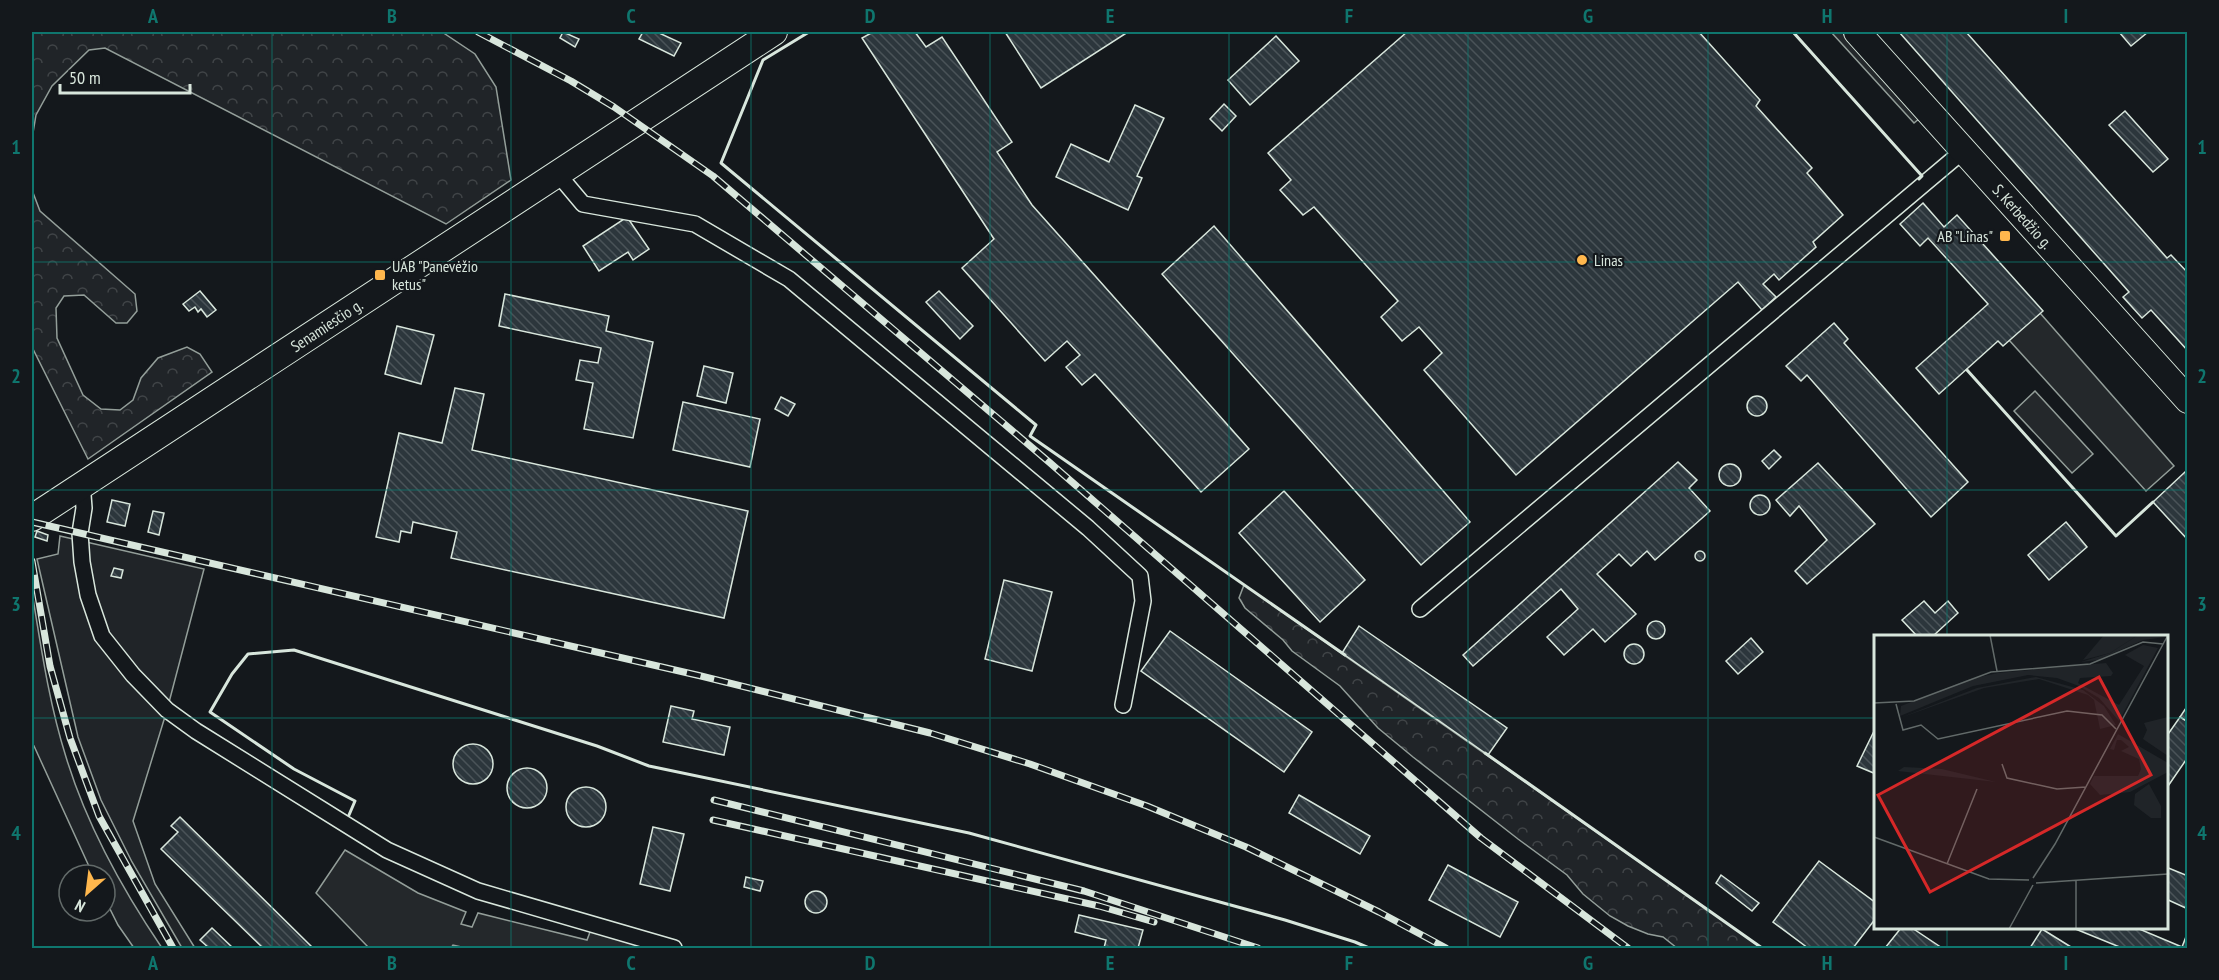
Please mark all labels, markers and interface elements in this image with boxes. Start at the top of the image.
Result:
text: A [147,3,159,29]
text: B [387,3,397,29]
text: C [626,3,636,29]
text: D [865,3,876,29]
text: E [1106,3,1114,29]
text: F [1345,3,1353,29]
text: G [1583,3,1593,29]
text: H [1822,3,1832,29]
text: I [2064,3,2068,29]
scale bar [60,57,190,95]
text: 50 m [69,66,101,89]
text: 1 [11,134,21,160]
text: 1 [2197,134,2207,160]
street label: S. Kerbedžio g. [1989,180,2057,253]
place label: AB "Linas" [1937,226,1993,246]
marker: AB "Linas" [1998,229,2012,243]
place label: Linas [1594,250,1623,270]
marker: Linas [1575,253,1589,267]
place label: UAB "Panevėžio ketus" [392,256,478,294]
marker: UAB "Panevėžio ketus" [373,268,387,282]
street label: Senamiesčio g. [287,294,366,356]
text: 2 [11,363,21,389]
text: 2 [2197,363,2207,389]
text: 3 [11,591,21,617]
text: 3 [2197,591,2207,617]
inset map [1874,635,2168,929]
text: 4 [11,820,21,846]
text: 4 [2197,820,2207,846]
north arrow [57,863,117,923]
text: N [71,895,88,917]
text: A [147,950,159,976]
text: B [387,950,397,976]
text: C [626,950,636,976]
text: D [865,950,876,976]
text: E [1106,950,1114,976]
text: F [1345,950,1353,976]
text: G [1583,950,1593,976]
text: H [1822,950,1832,976]
text: I [2064,950,2068,976]

